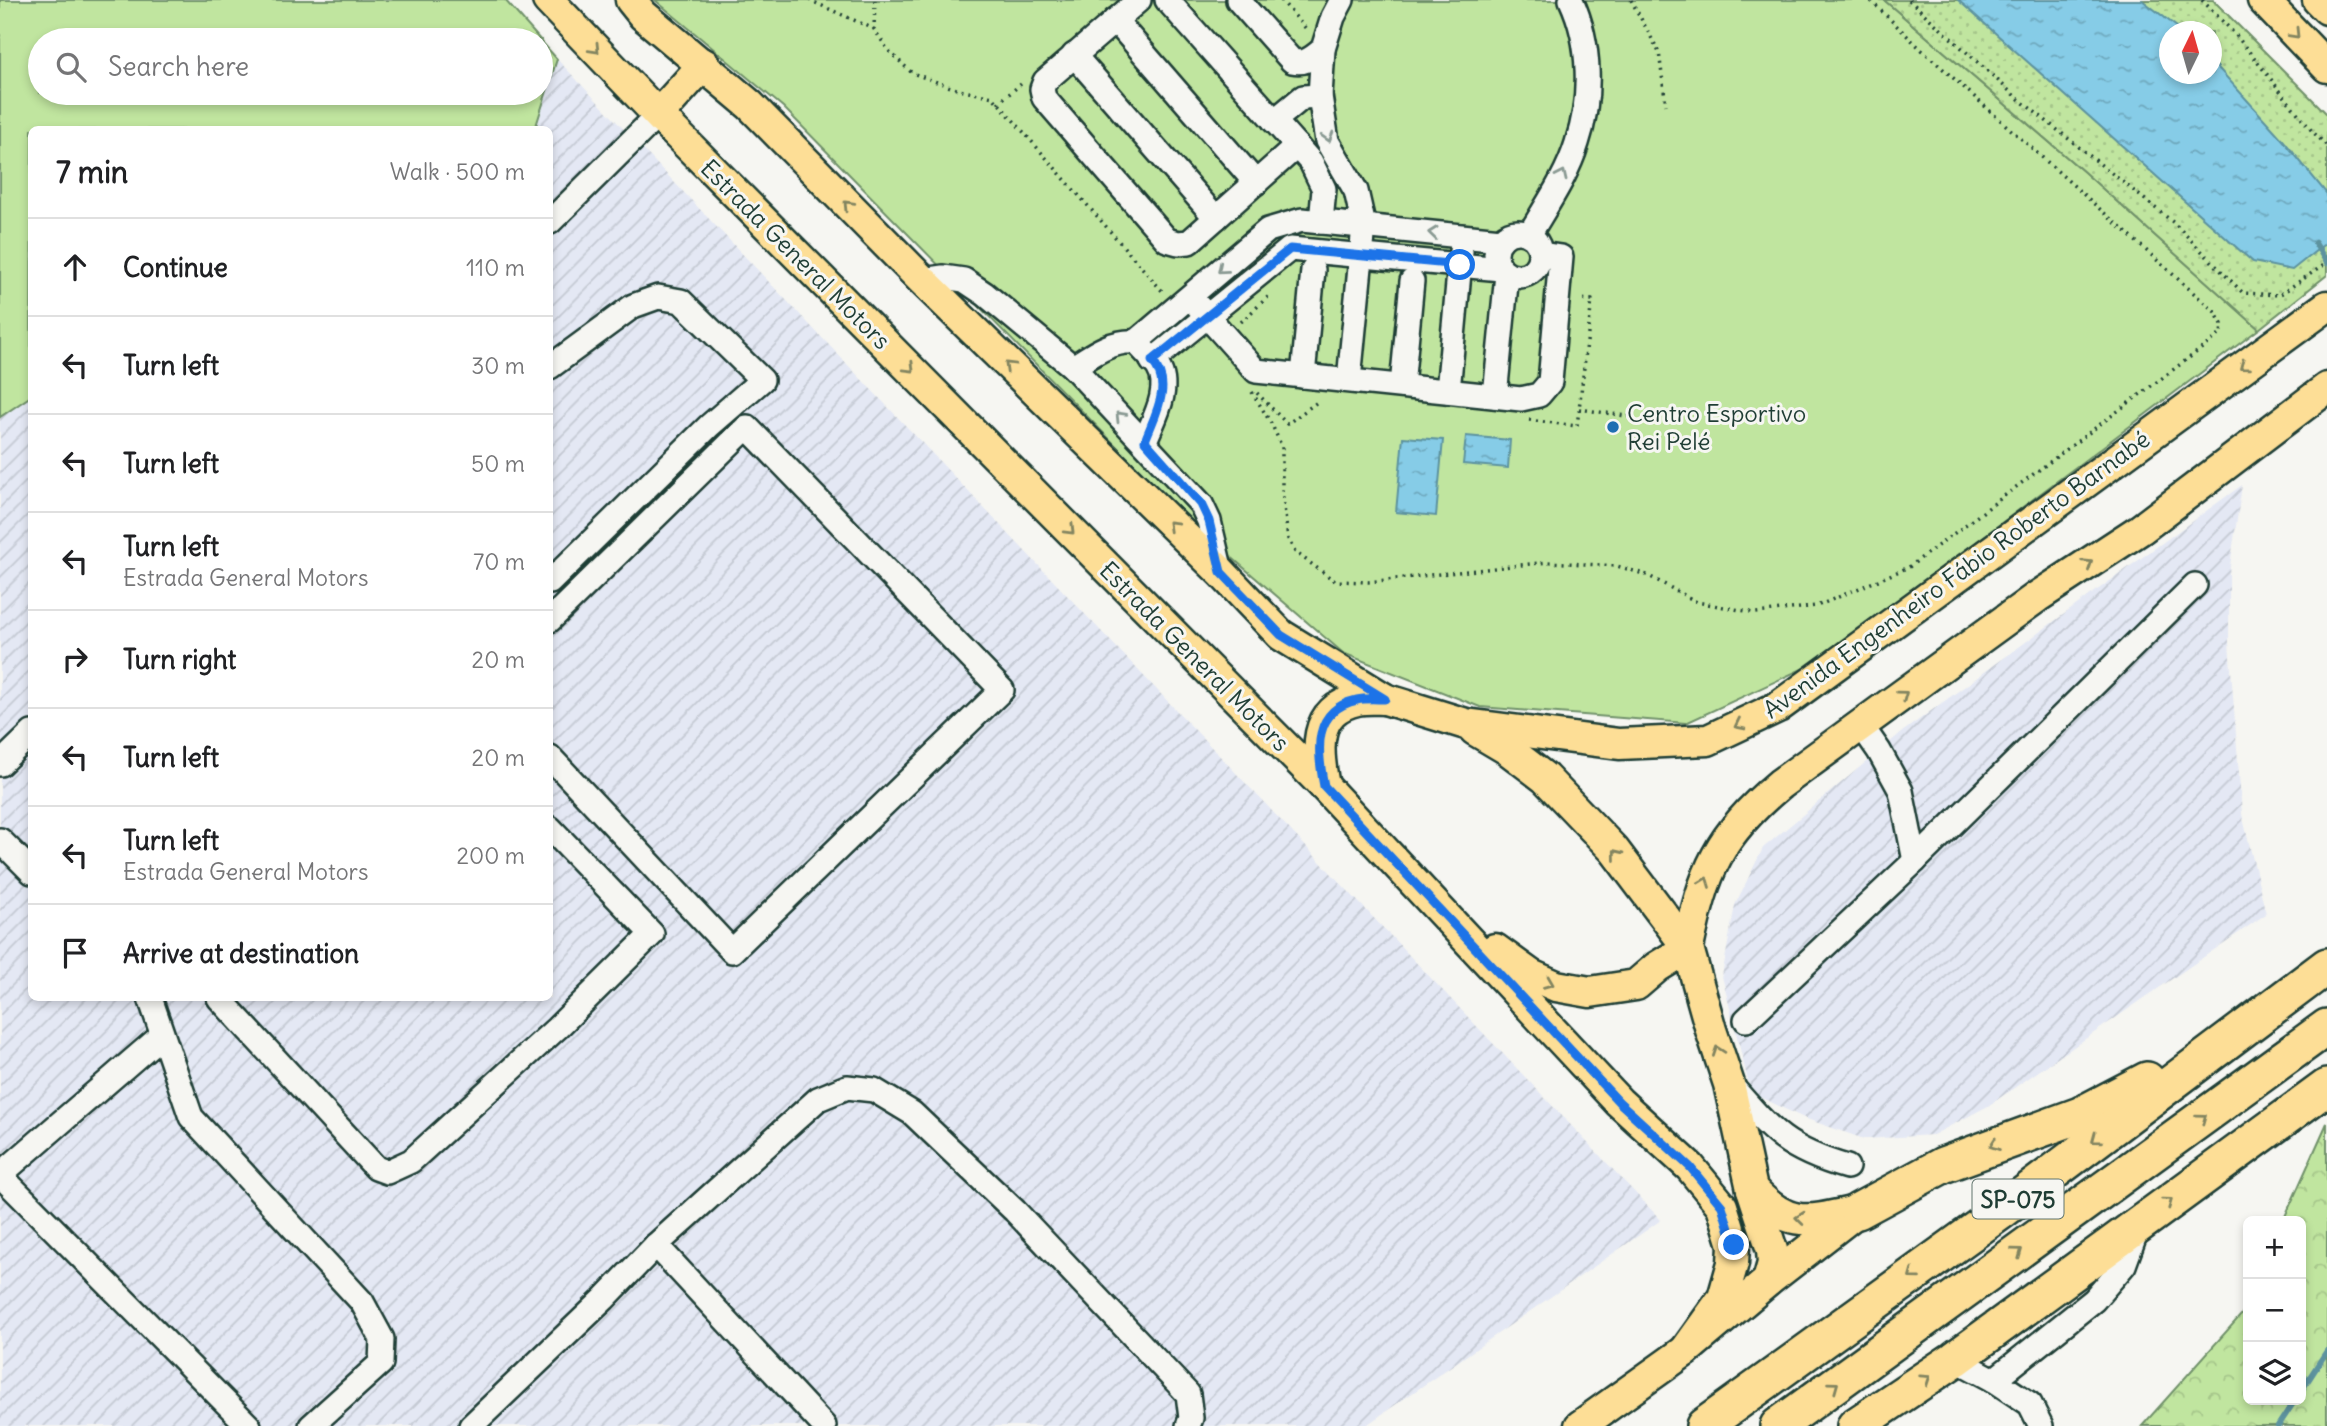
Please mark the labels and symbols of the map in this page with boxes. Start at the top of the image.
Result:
north arrow [2159,21,2222,84]
one-way arrow [2287,26,2299,39]
one-way arrow [587,41,600,54]
one-way arrow [1320,130,1334,142]
street label: Estrada General Motors [695,153,897,355]
one-way arrow [1554,170,1568,182]
one-way arrow [844,200,857,213]
one-way arrow [1427,226,1438,241]
route start [1444,249,1475,280]
one-way arrow [1217,261,1230,274]
one-way arrow [2239,358,2251,370]
one-way arrow [901,360,914,373]
one-way arrow [1005,361,1018,374]
place label: Centro Esportivo Rei Pelé [1627,398,1806,456]
one-way arrow [1116,411,1129,424]
marker: Centro Esportivo Rei Pelé [1605,419,1621,435]
street label: Avenida Engenheiro Fábio Roberto Barnabé [1757,424,2155,724]
one-way arrow [1167,520,1180,533]
one-way arrow [1061,521,1074,534]
street label: Estrada General Motors [1094,555,1296,757]
one-way arrow [2080,559,2093,572]
one-way arrow [1895,691,1907,703]
one-way arrow [1734,717,1747,731]
one-way arrow [1613,850,1625,863]
one-way arrow [1697,876,1711,888]
one-way arrow [1543,974,1555,988]
one-way arrow [1712,1046,1726,1058]
one-way arrow [2194,1114,2207,1127]
one-way arrow [2091,1131,2104,1144]
one-way arrow [1989,1137,2001,1151]
road number: SP-075 [1972,1180,2064,1218]
one-way arrow [2160,1198,2173,1211]
one-way arrow [1794,1211,1805,1226]
route end [1718,1229,1749,1260]
one-way arrow [2010,1248,2023,1260]
one-way arrow [1908,1267,1921,1279]
one-way arrow [1918,1374,1931,1387]
one-way arrow [1826,1382,1839,1394]

